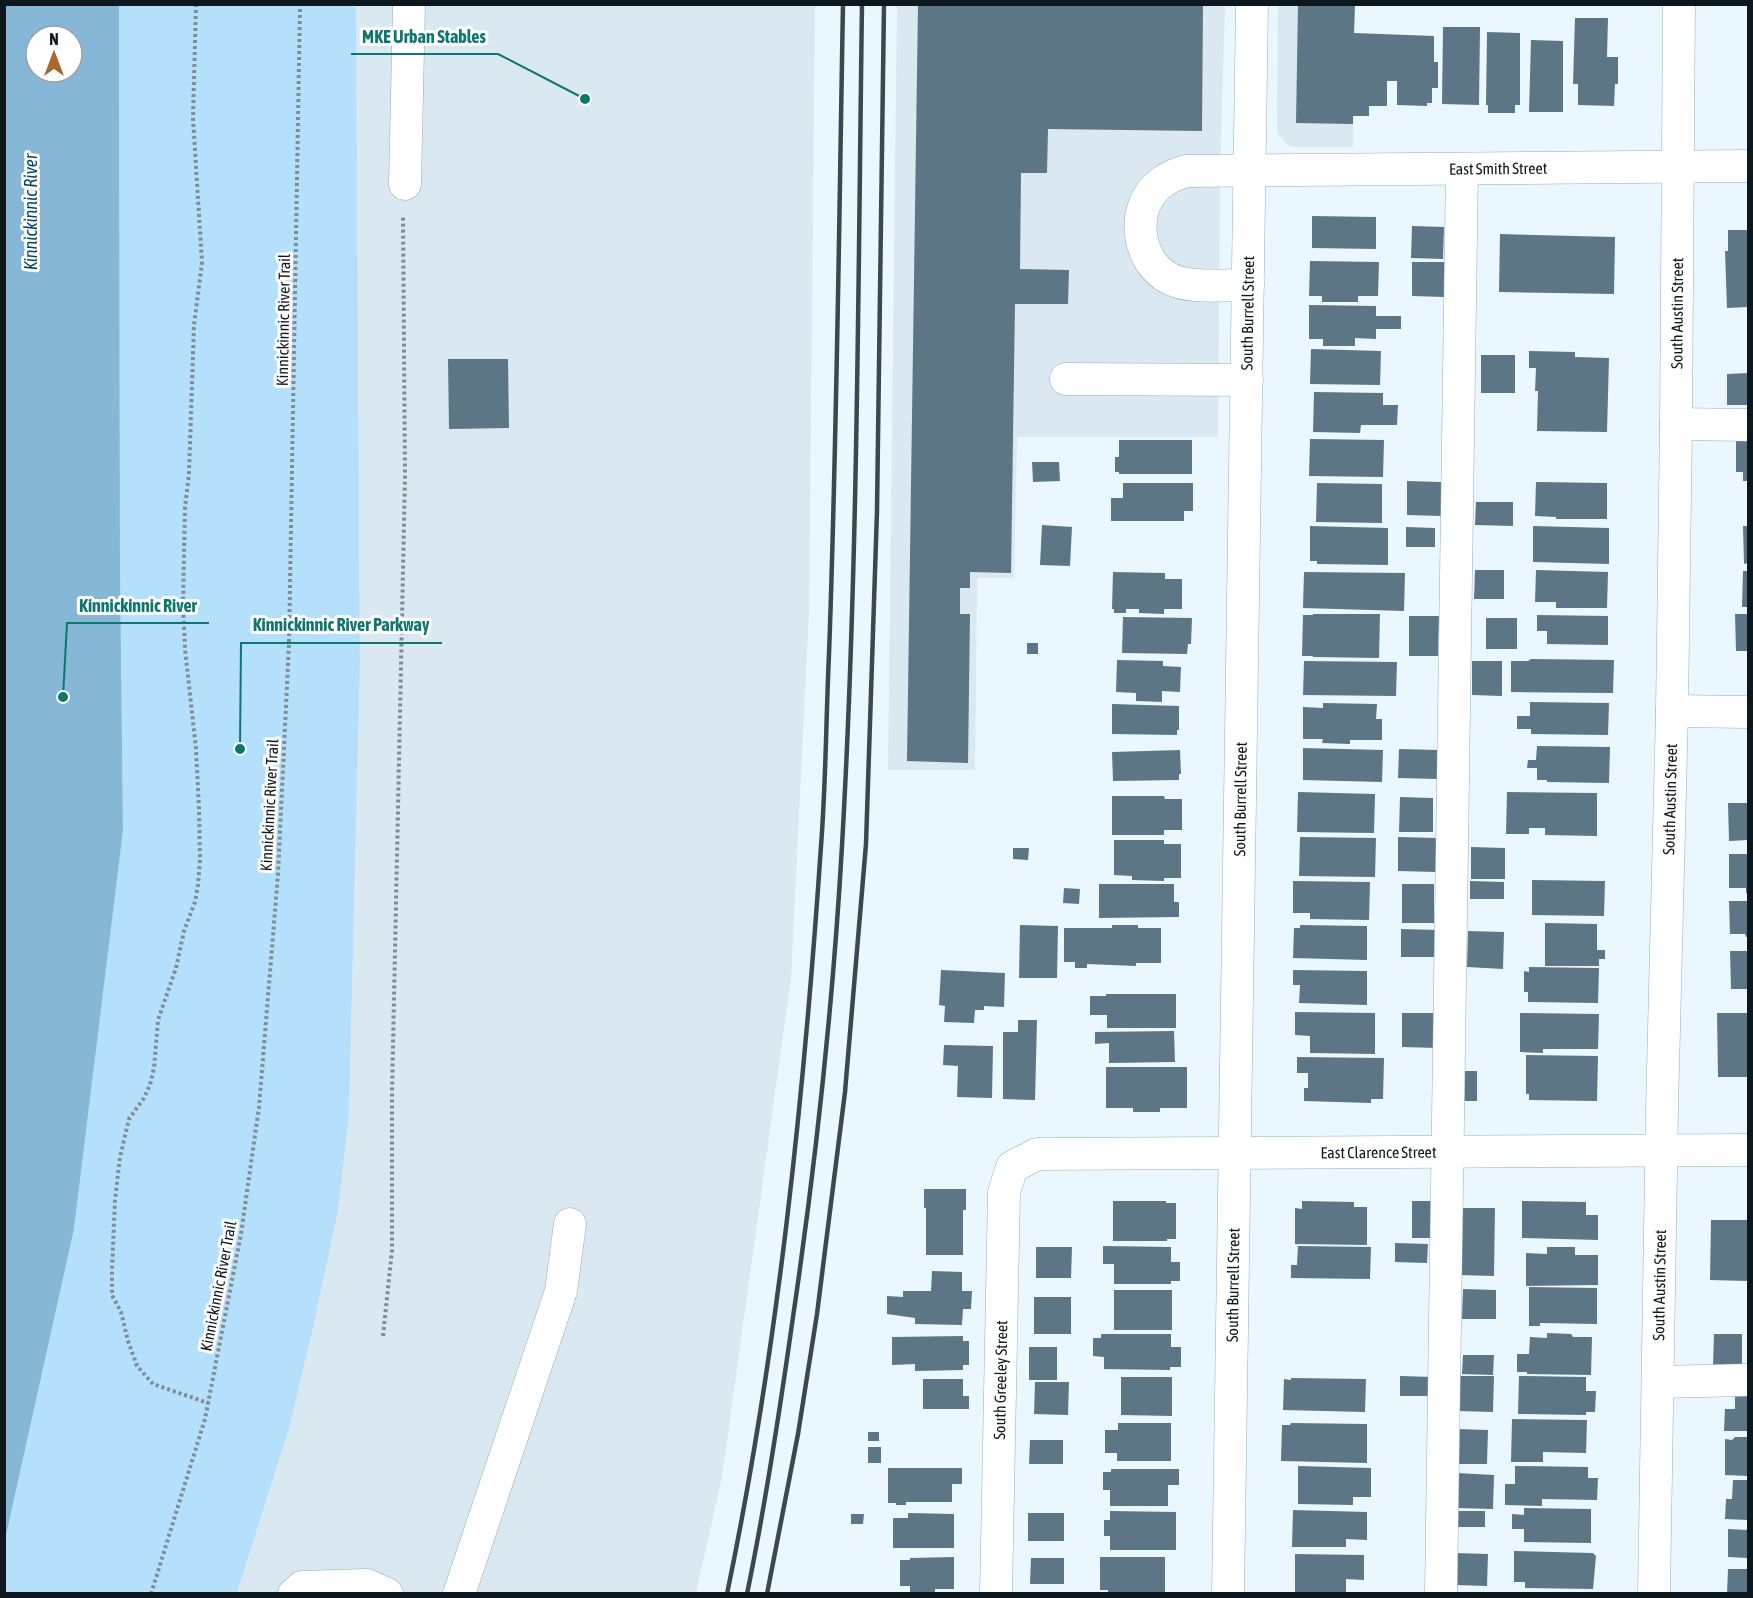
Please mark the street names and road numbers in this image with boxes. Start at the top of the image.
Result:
street label: East Smith Street [1449,159,1548,178]
street label: Kinnickinnic River Trail [273,253,293,386]
street label: South Burrell Street [1237,255,1257,371]
street label: South Austin Street [1667,257,1686,369]
street label: Kinnickinnic River Trail [257,738,281,872]
street label: South Burrell Street [1230,741,1250,856]
street label: South Austin Street [1659,743,1680,855]
street label: East Clarence Street [1320,1143,1437,1161]
street label: Kinnickinnic River Trail [197,1219,240,1353]
street label: South Burrell Street [1223,1227,1243,1342]
street label: South Austin Street [1649,1229,1669,1341]
street label: South Greeley Street [990,1320,1011,1440]

